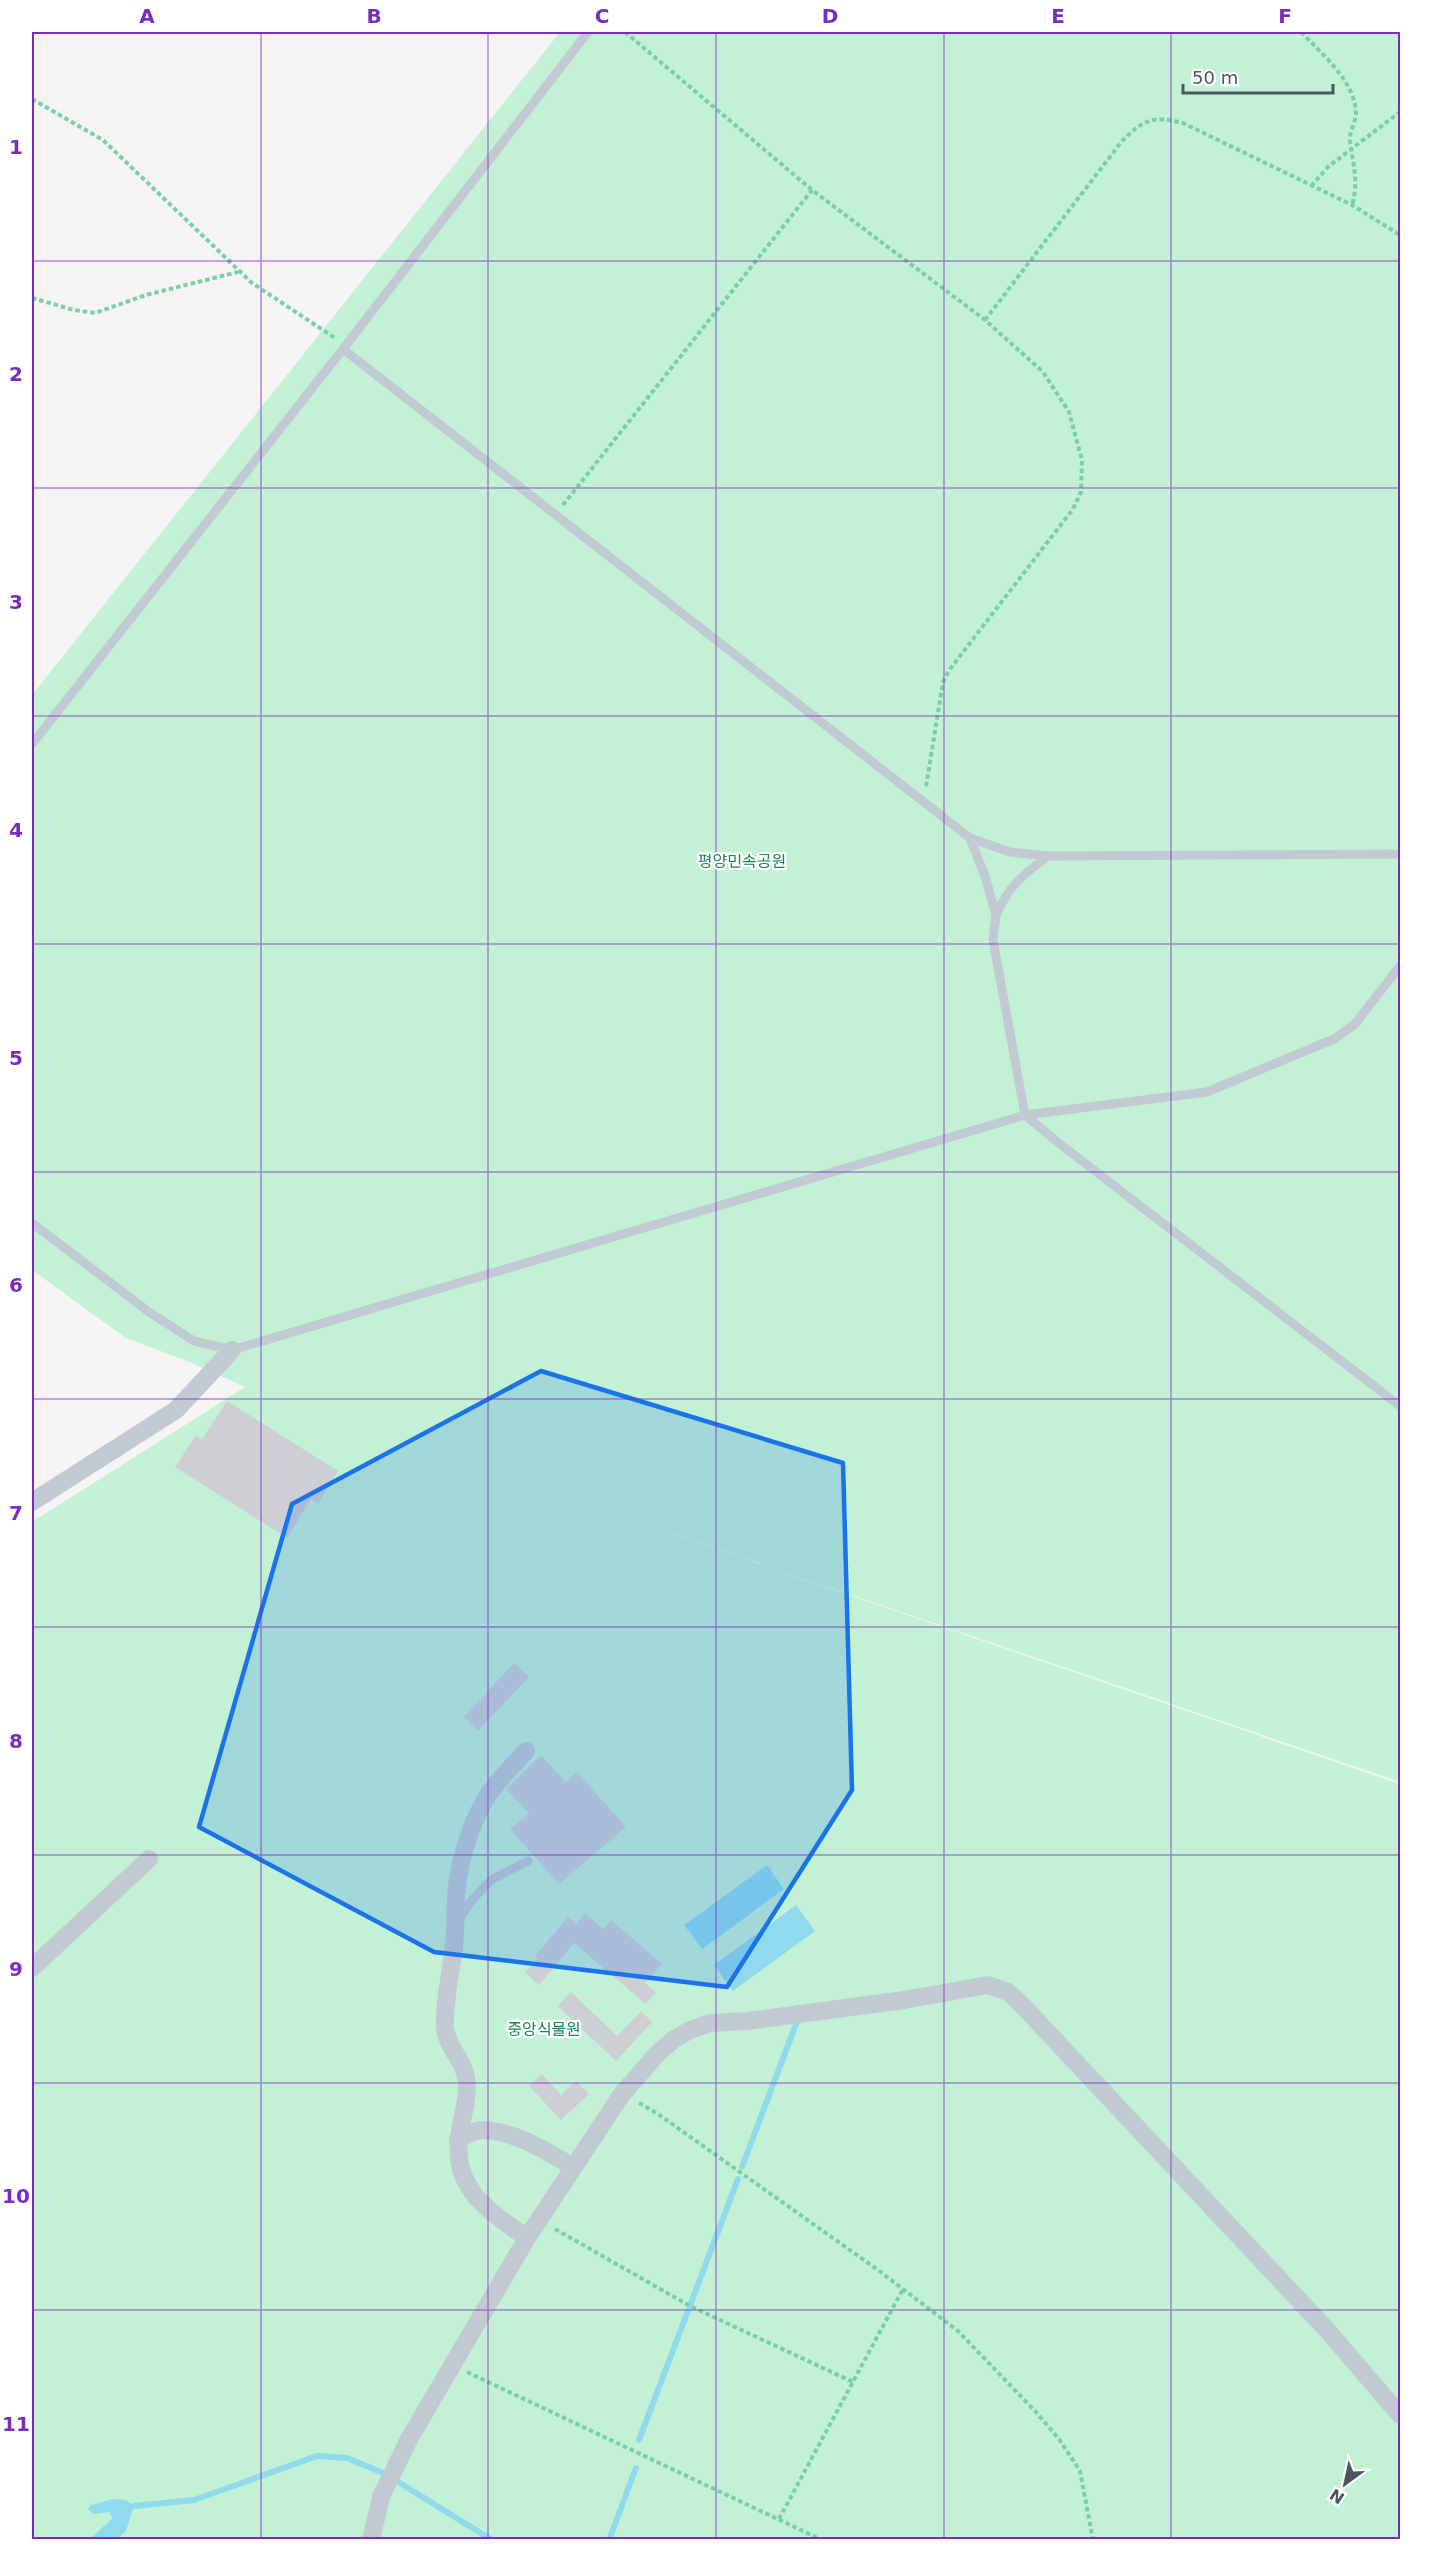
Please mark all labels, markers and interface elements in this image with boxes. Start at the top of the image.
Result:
text: A [139,4,155,28]
text: B [366,4,382,28]
text: C [595,4,609,28]
text: D [822,4,838,28]
text: E [1051,4,1065,28]
text: F [1278,4,1292,28]
scale bar [1183,57,1333,95]
text: 50 m [1192,67,1238,88]
text: 1 [9,135,23,159]
text: 2 [9,362,23,386]
text: 3 [9,590,23,614]
text: 4 [9,818,23,842]
park label: 평양민속공원 [698,852,786,871]
text: 5 [9,1046,23,1070]
text: 6 [9,1273,23,1297]
text: 7 [9,1501,23,1525]
text: 8 [9,1729,23,1753]
text: 9 [9,1957,23,1981]
park label: 중앙식물원 [507,2020,581,2039]
text: 10 [2,2184,30,2208]
text: 11 [2,2412,30,2436]
north arrow [1315,2454,1375,2514]
text: N [1326,2485,1348,2508]

